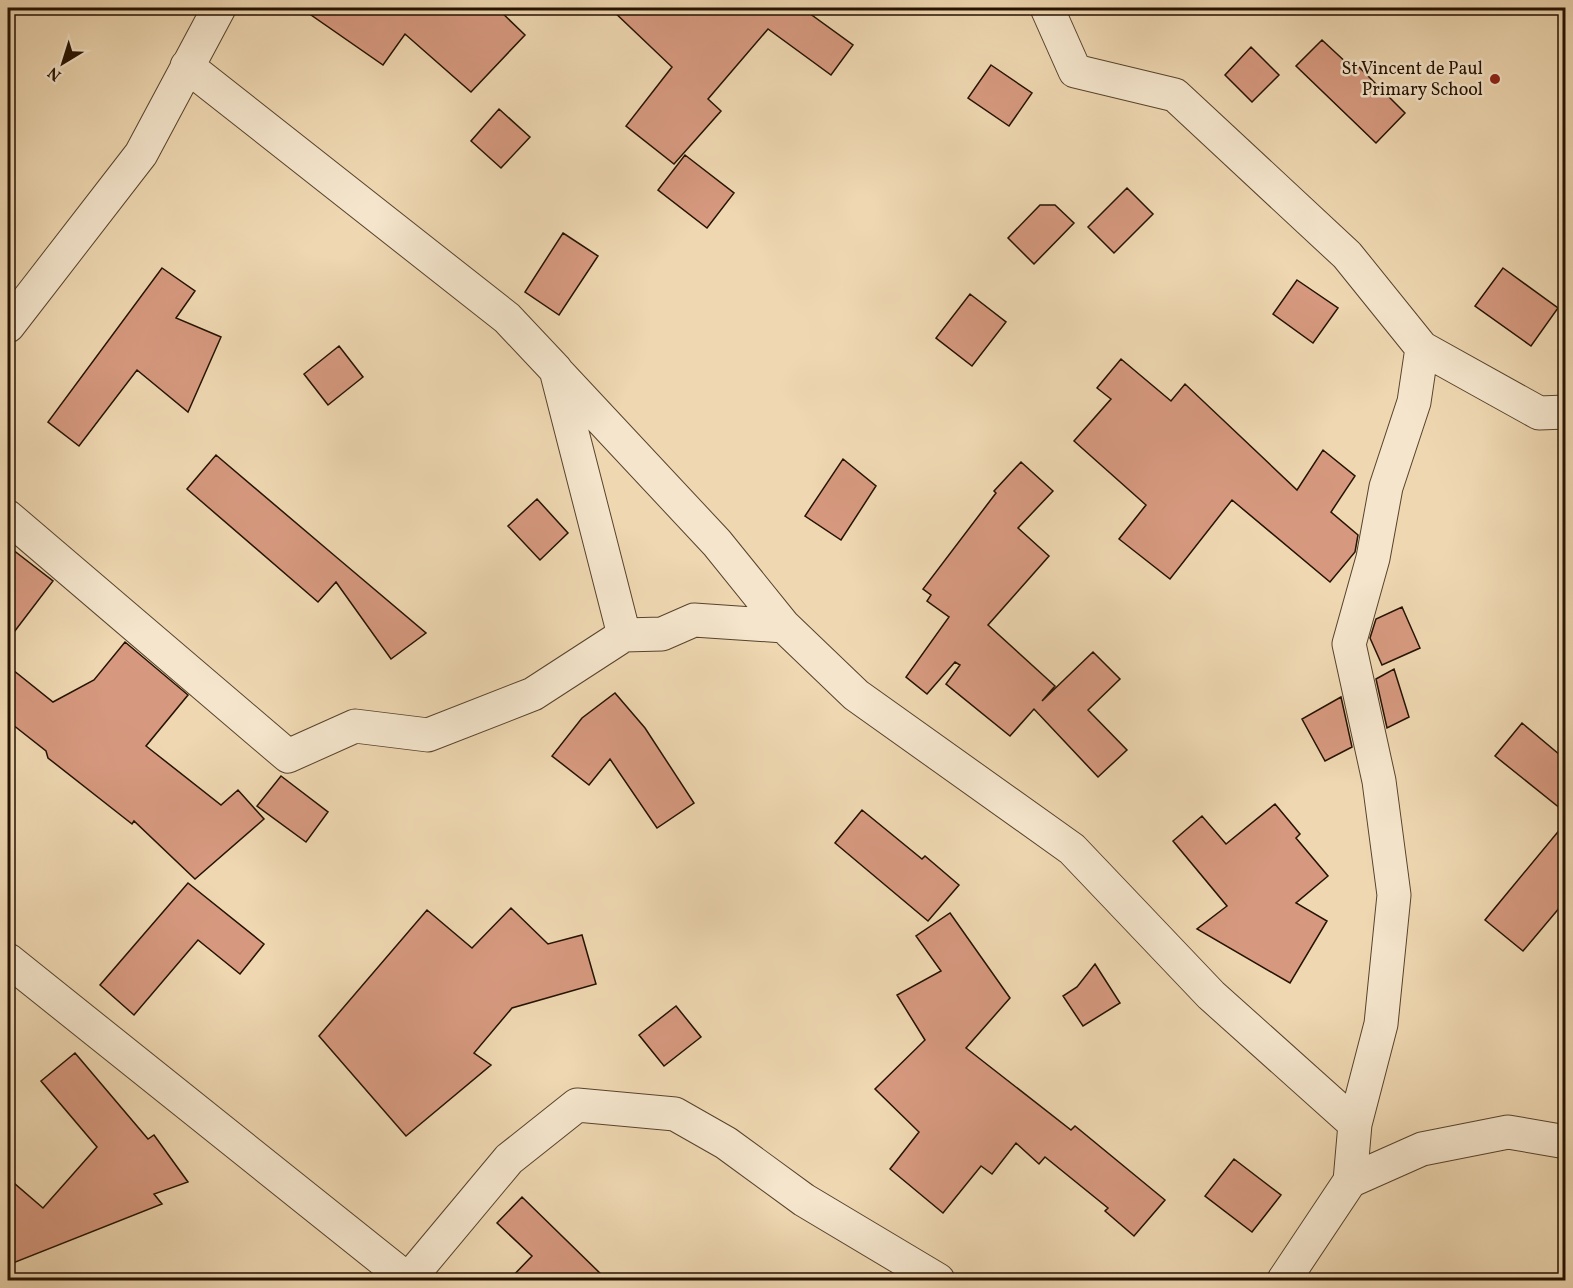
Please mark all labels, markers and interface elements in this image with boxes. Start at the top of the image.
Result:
north arrow [33,33,93,93]
place label: St Vincent de Paul Primary School [1342,57,1483,103]
text: N [43,61,66,85]
marker: St Vincent de Paul Primary School [1488,72,1502,86]

